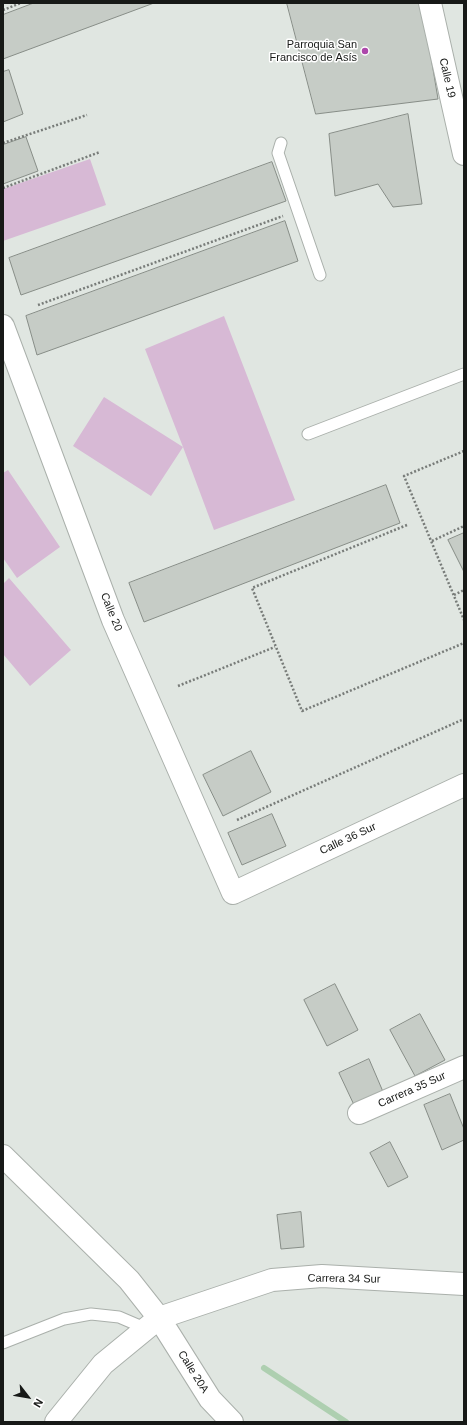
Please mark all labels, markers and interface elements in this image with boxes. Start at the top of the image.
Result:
place label: Parroquia San Francisco de Asís [270,38,357,64]
marker: Parroquia San Francisco de Asís [360,46,370,56]
street label: Calle 19 [436,57,458,99]
street label: Calle 20 [97,591,125,633]
street label: Calle 36 Sur [318,820,378,858]
street label: Carrera 35 Sur [376,1069,448,1111]
street label: Carrera 34 Sur [308,1272,380,1286]
street label: Calle 20A [175,1348,211,1396]
north arrow [8,1377,48,1417]
text: N [31,1397,45,1410]

